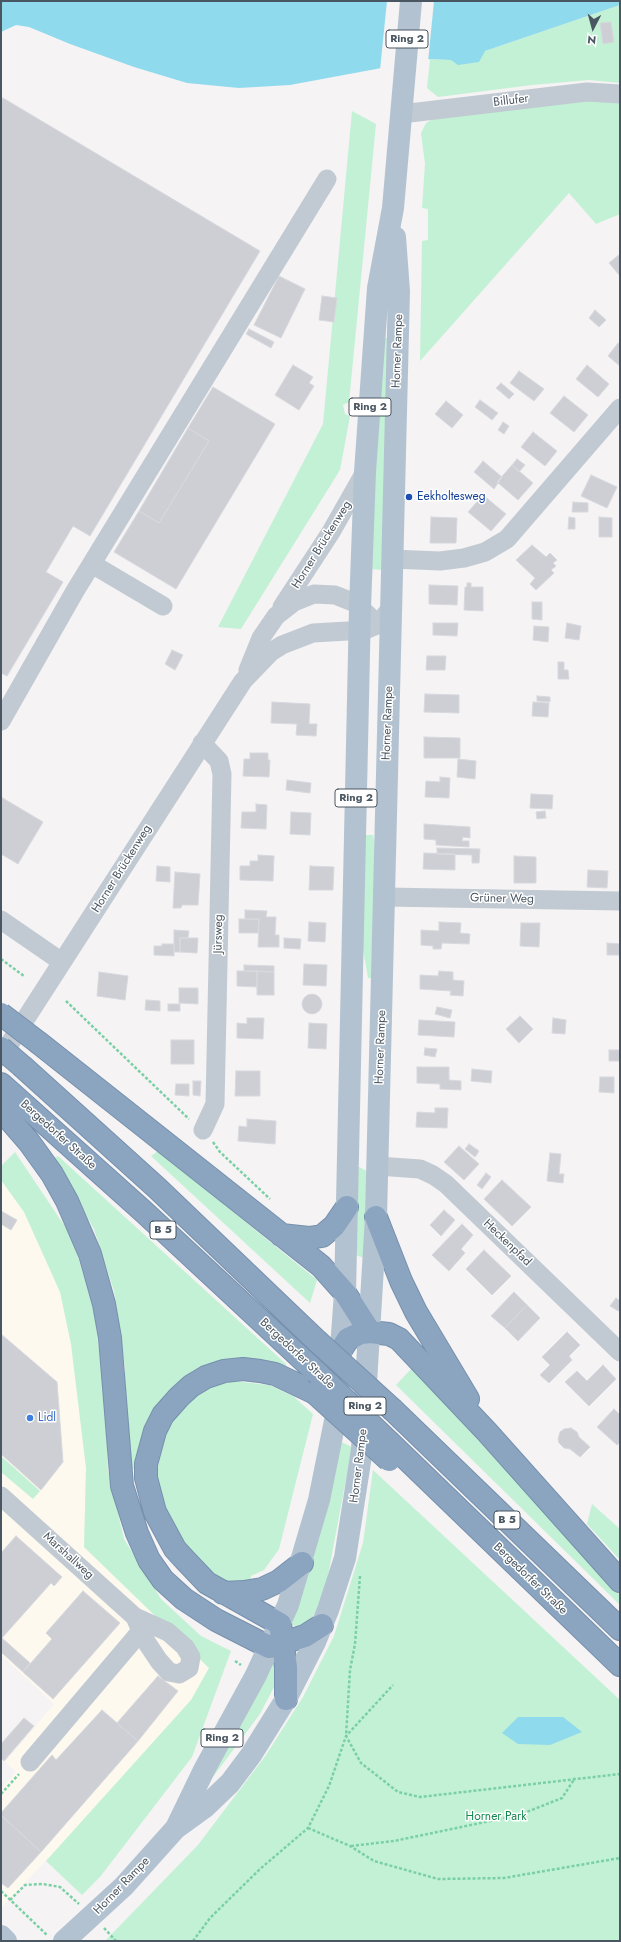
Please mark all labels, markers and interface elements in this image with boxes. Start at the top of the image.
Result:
north arrow [573,8,613,48]
road number: Ring 2 [386,30,428,48]
text: N [587,32,597,48]
street label: Billufer [493,92,529,110]
street label: Horner Rampe [390,314,406,388]
road number: Ring 2 [349,398,391,416]
place label: Eekholtesweg [417,490,486,504]
marker: Eekholtesweg [404,492,414,502]
street label: Horner Brückenweg [289,498,355,592]
street label: Horner Rampe [380,686,396,760]
road number: Ring 2 [335,789,377,807]
street label: Horner Brückenweg [89,822,155,916]
street label: Grüner Weg [470,891,534,907]
street label: Jürsweg [211,914,227,954]
street label: Horner Rampe [373,1010,389,1084]
street label: Bergedorfer Straße [17,1097,99,1173]
street label: Heckenpfad [480,1217,534,1269]
road number: B 5 [150,1221,176,1239]
street label: Bergedorfer Straße [257,1316,337,1392]
road number: Ring 2 [344,1397,386,1415]
place label: Lidl [38,1411,56,1425]
marker: Lidl [25,1413,35,1423]
street label: Horner Rampe [347,1428,371,1504]
road number: B 5 [494,1511,520,1529]
street label: Marshallweg [40,1530,96,1582]
street label: Bergedorfer Straße [490,1540,570,1618]
road number: Ring 2 [201,1729,243,1747]
park label: Horner Park [466,1810,526,1824]
street label: Horner Rampe [91,1854,153,1918]

